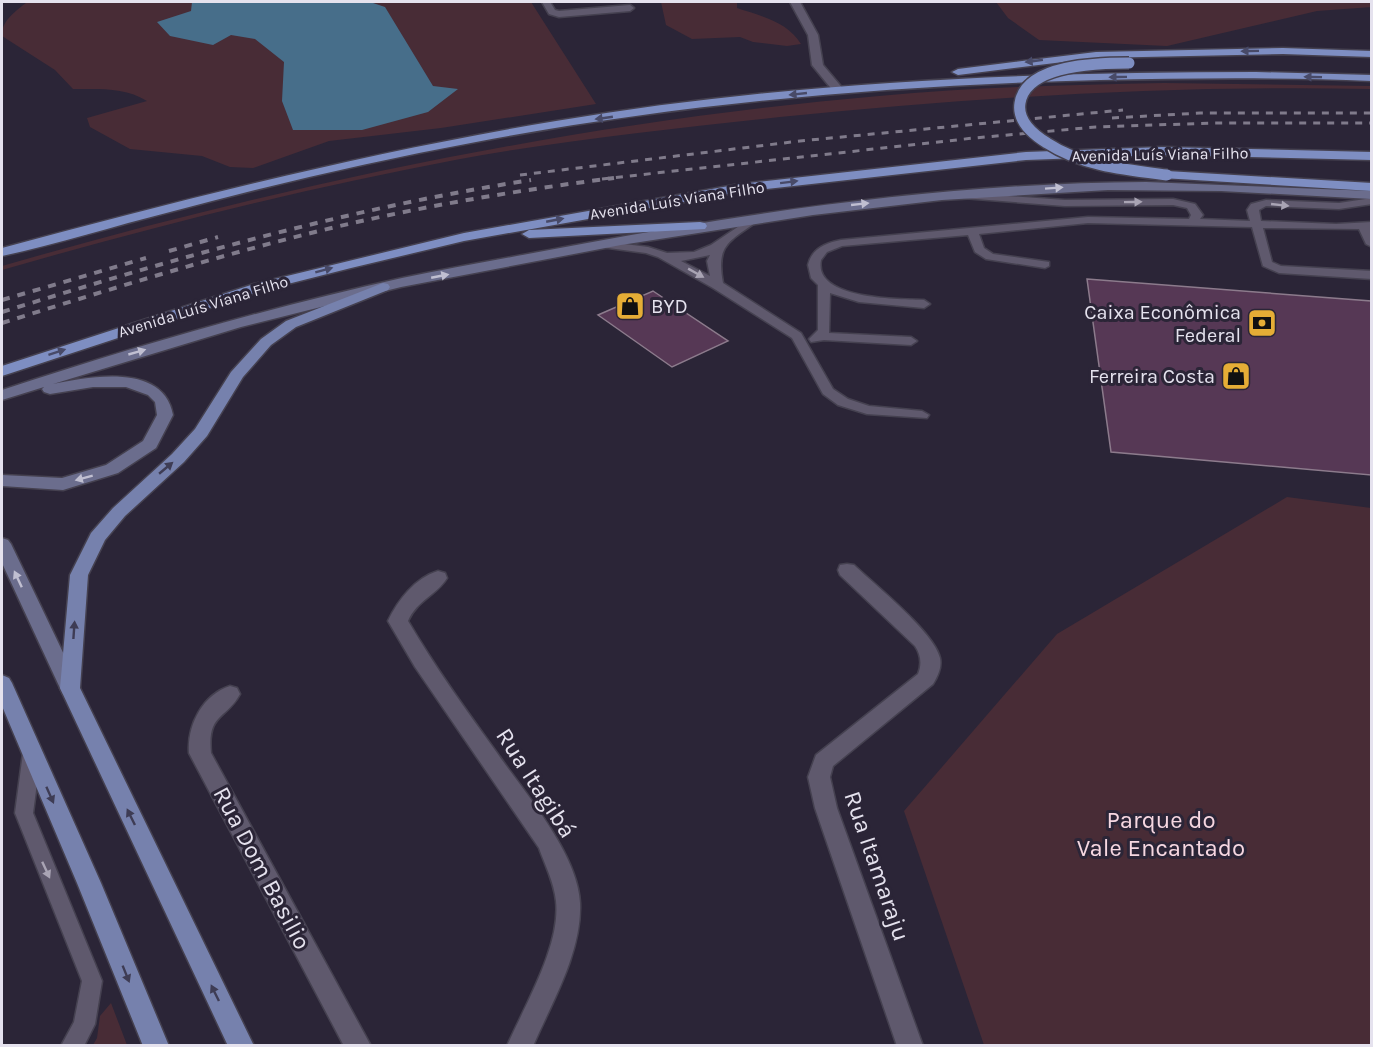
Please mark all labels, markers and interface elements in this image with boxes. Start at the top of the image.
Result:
one-way arrow [1241,46,1260,56]
one-way arrow [1025,56,1044,66]
one-way arrow [1109,72,1128,82]
one-way arrow [1304,72,1323,81]
one-way arrow [788,89,807,99]
one-way arrow [594,113,613,122]
street label: Avenida Luís Viana Filho [1072,143,1248,166]
street label: Avenida Luís Viana Filho [588,177,766,224]
one-way arrow [780,177,799,187]
one-way arrow [1045,183,1064,193]
one-way arrow [1124,197,1143,207]
one-way arrow [850,199,869,209]
one-way arrow [1271,200,1290,209]
one-way arrow [546,215,565,224]
one-way arrow [314,265,333,275]
one-way arrow [688,268,704,279]
one-way arrow [431,271,450,280]
street label: Avenida Luís Viana Filho [116,272,290,341]
shop icon: BYD [614,290,646,322]
place label: BYD [651,295,688,318]
place label: Caixa Econômica Federal [1084,301,1241,347]
bank icon: Caixa Econômica Federal [1246,307,1278,339]
one-way arrow [48,347,66,357]
one-way arrow [129,347,147,356]
shop icon: Ferreira Costa [1220,360,1252,392]
place label: Ferreira Costa [1089,365,1215,388]
one-way arrow [158,462,174,475]
one-way arrow [75,474,93,483]
one-way arrow [13,570,22,587]
one-way arrow [69,621,79,640]
street label: Rua Itagibá [490,723,582,843]
street label: Rua Dom Basilio [207,782,317,954]
one-way arrow [45,786,55,804]
street label: Rua Itamaraju [838,787,916,945]
park label: Parque do Vale Encantado [1077,806,1245,862]
one-way arrow [127,808,136,825]
one-way arrow [42,861,51,878]
one-way arrow [122,965,131,983]
one-way arrow [211,984,220,1001]

